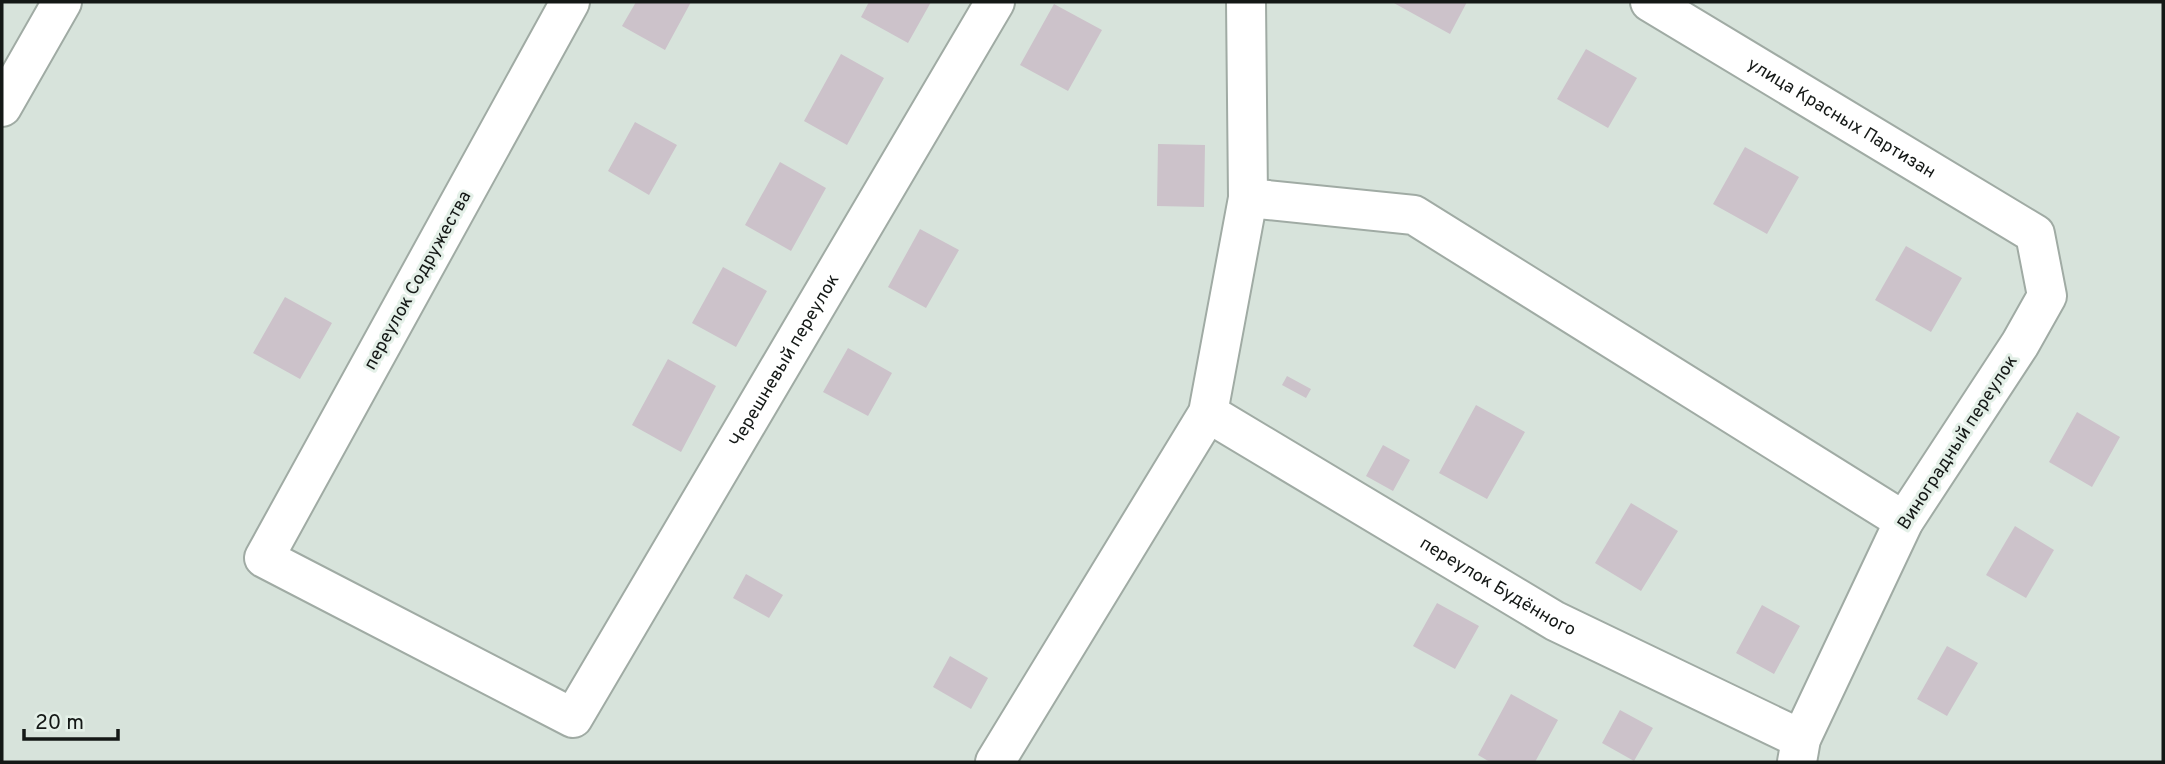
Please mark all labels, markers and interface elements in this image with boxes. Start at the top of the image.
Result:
street label: улица Красных Партизан [1743,53,1939,184]
street label: переулок Содружества [359,187,477,374]
street label: Черешневый переулок [725,270,845,452]
street label: Виноградный переулок [1893,351,2023,535]
street label: переулок Будённого [1415,533,1579,642]
scale bar [24,698,119,742]
text: 20 m [35,710,84,737]

